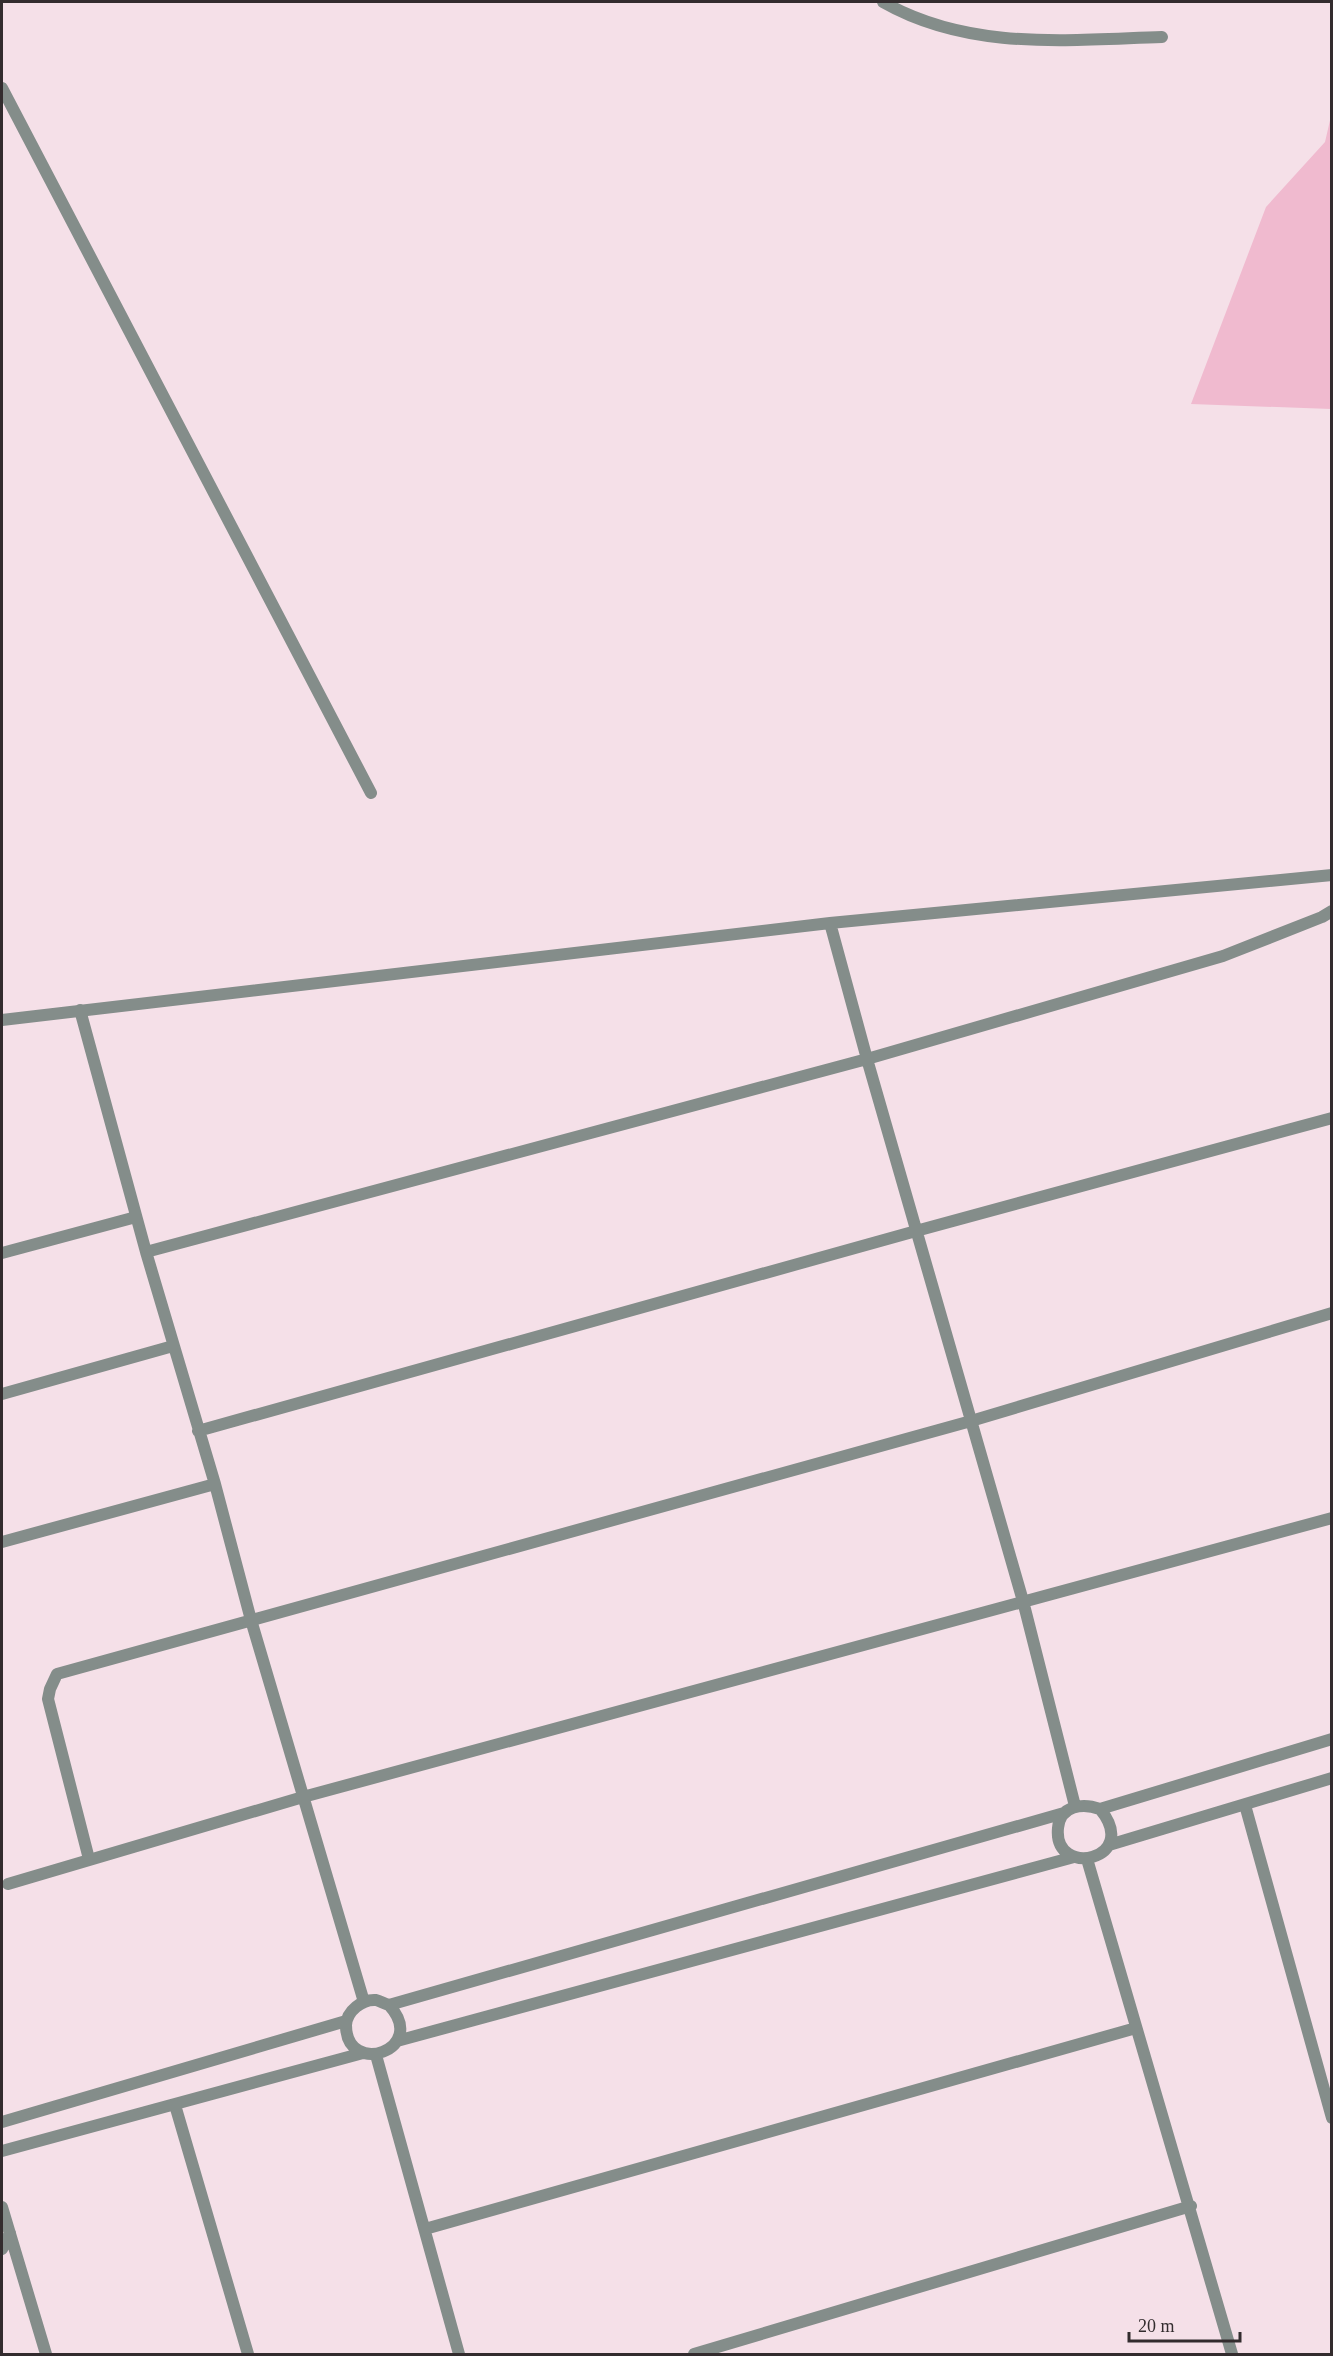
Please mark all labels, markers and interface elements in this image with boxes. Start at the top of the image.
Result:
scale bar [1129,2305,1240,2343]
text: 20 m [1138,2316,1175,2336]

